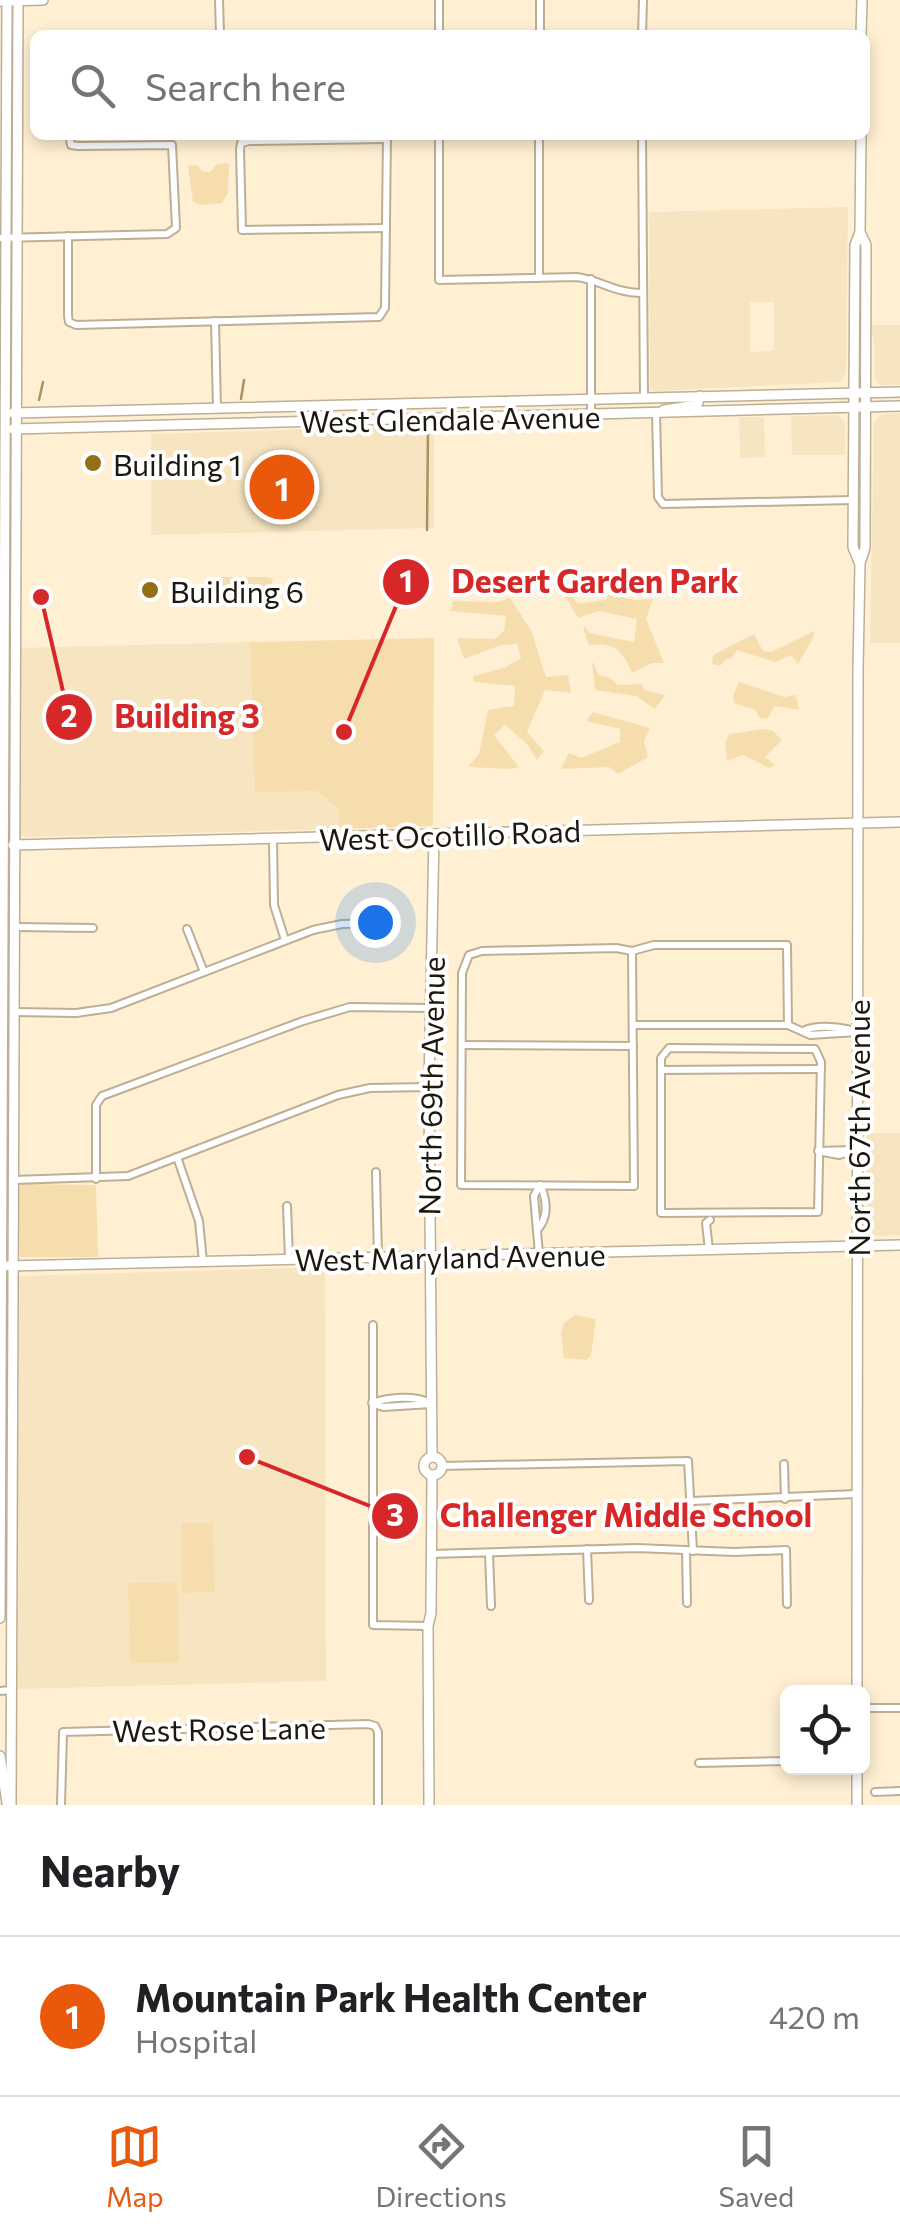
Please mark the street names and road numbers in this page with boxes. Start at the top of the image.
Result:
street label: West Glendale Avenue [299,397,601,439]
street label: West Ocotillo Road [318,811,582,857]
street label: North 69th Avenue [409,956,451,1216]
street label: North 67th Avenue [839,1000,876,1256]
street label: West Maryland Avenue [294,1235,606,1277]
street label: West Rose Lane [112,1708,326,1748]

